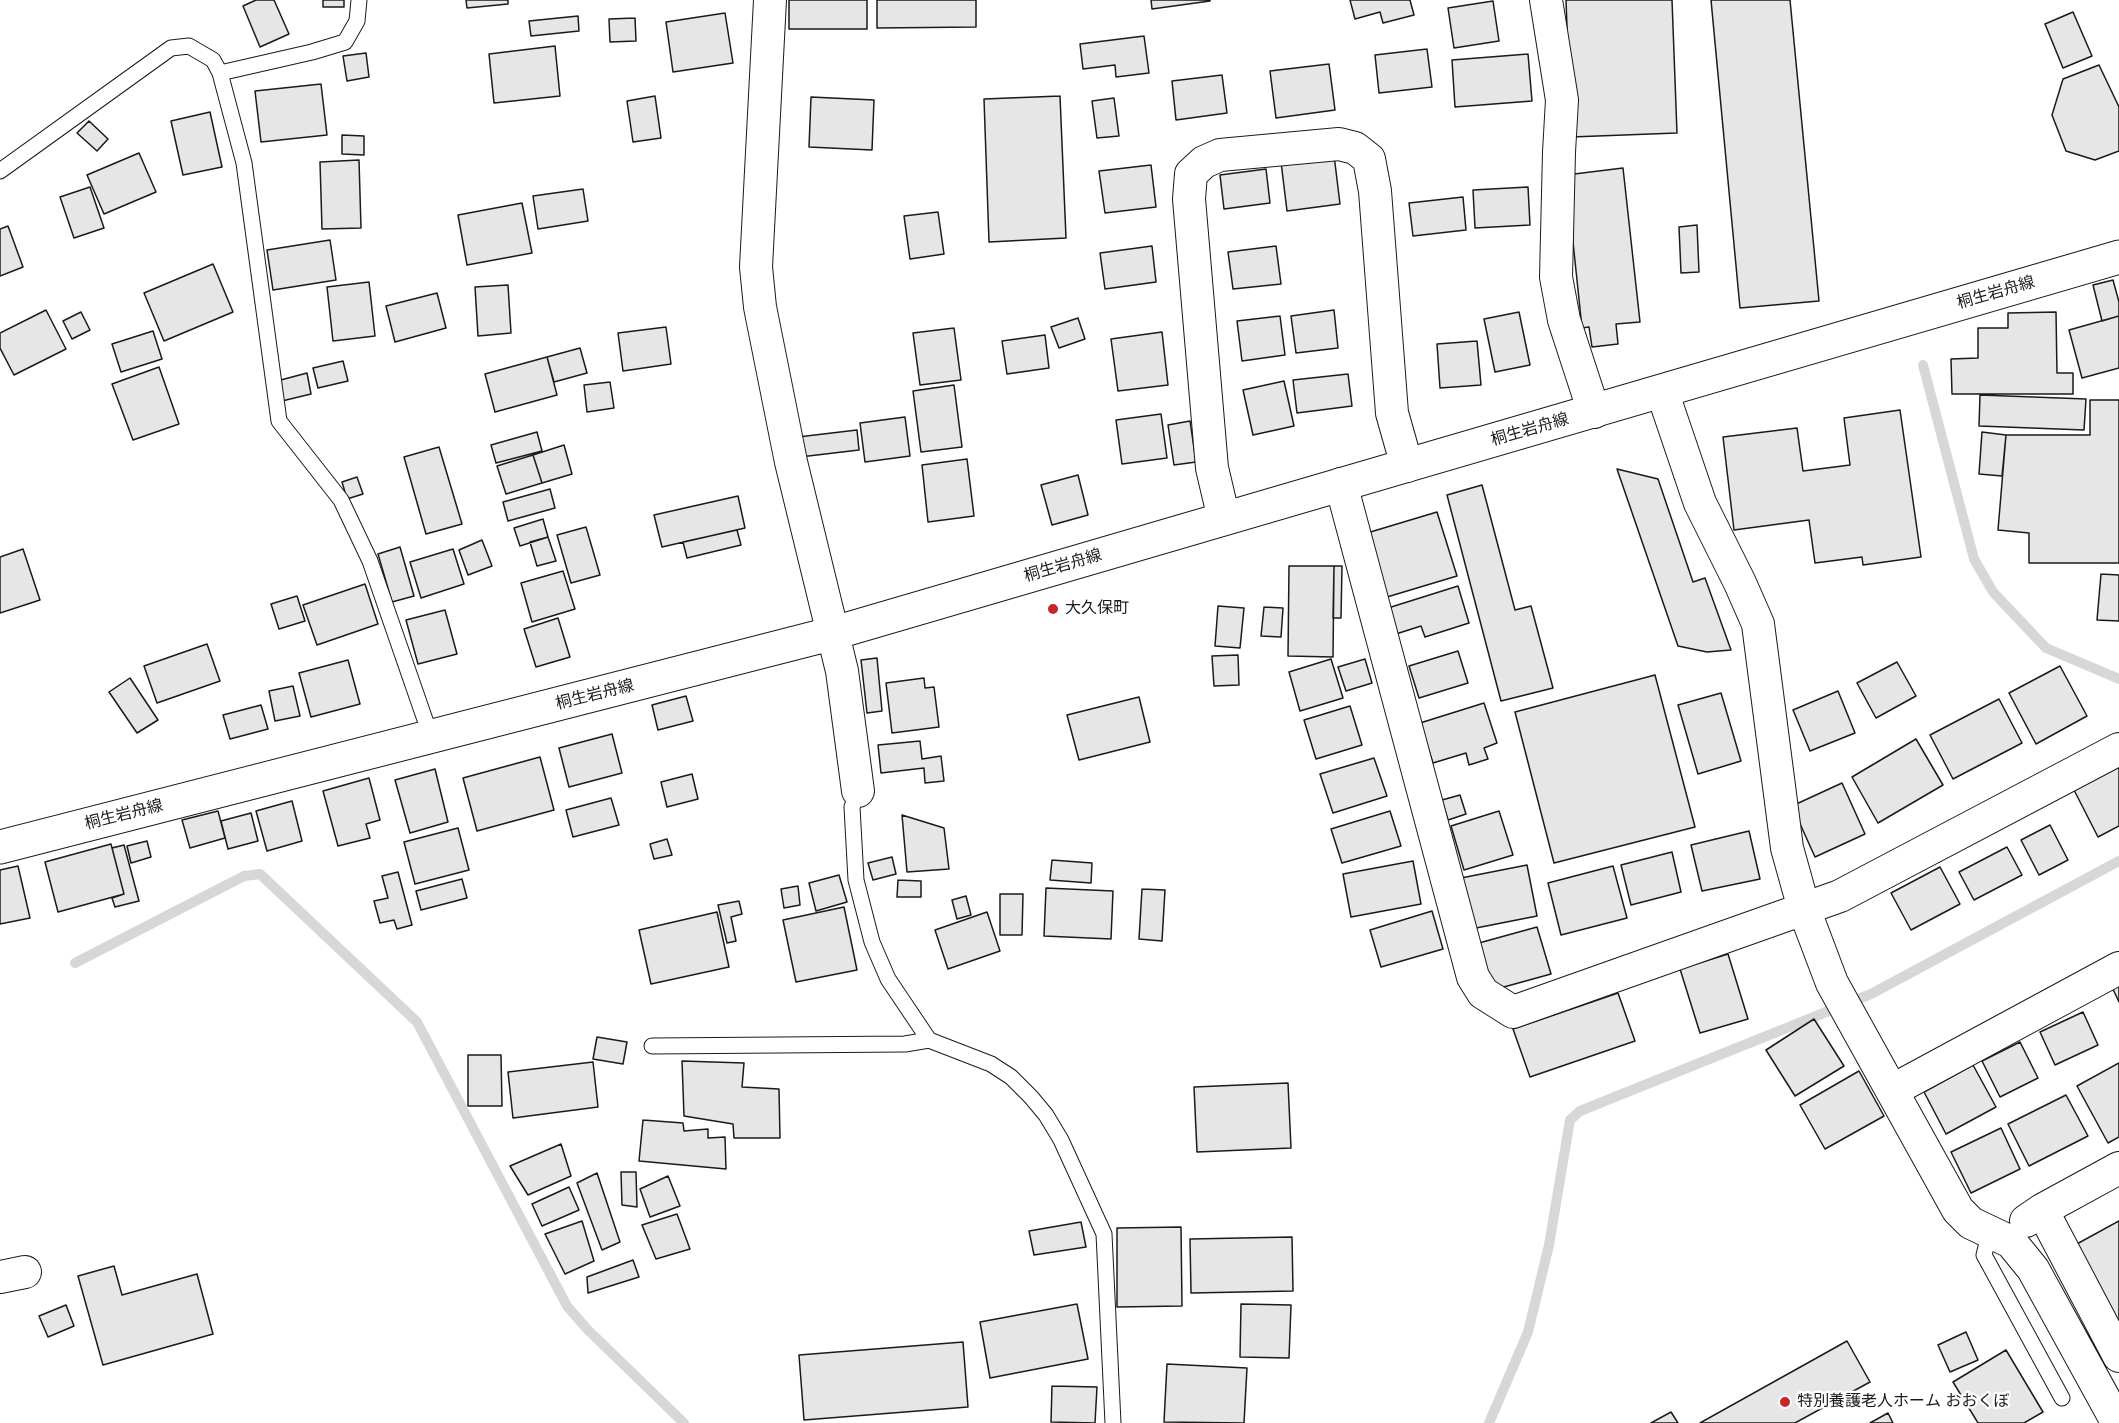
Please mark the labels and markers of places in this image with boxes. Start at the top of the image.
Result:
place label: 大久保町 [1065,599,1129,619]
marker: 大久保町 [1046,602,1060,616]
place label: 特別養護老人ホーム おおくぼ [1797,1392,2009,1412]
marker: 特別養護老人ホーム おおくぼ [1778,1395,1792,1409]

